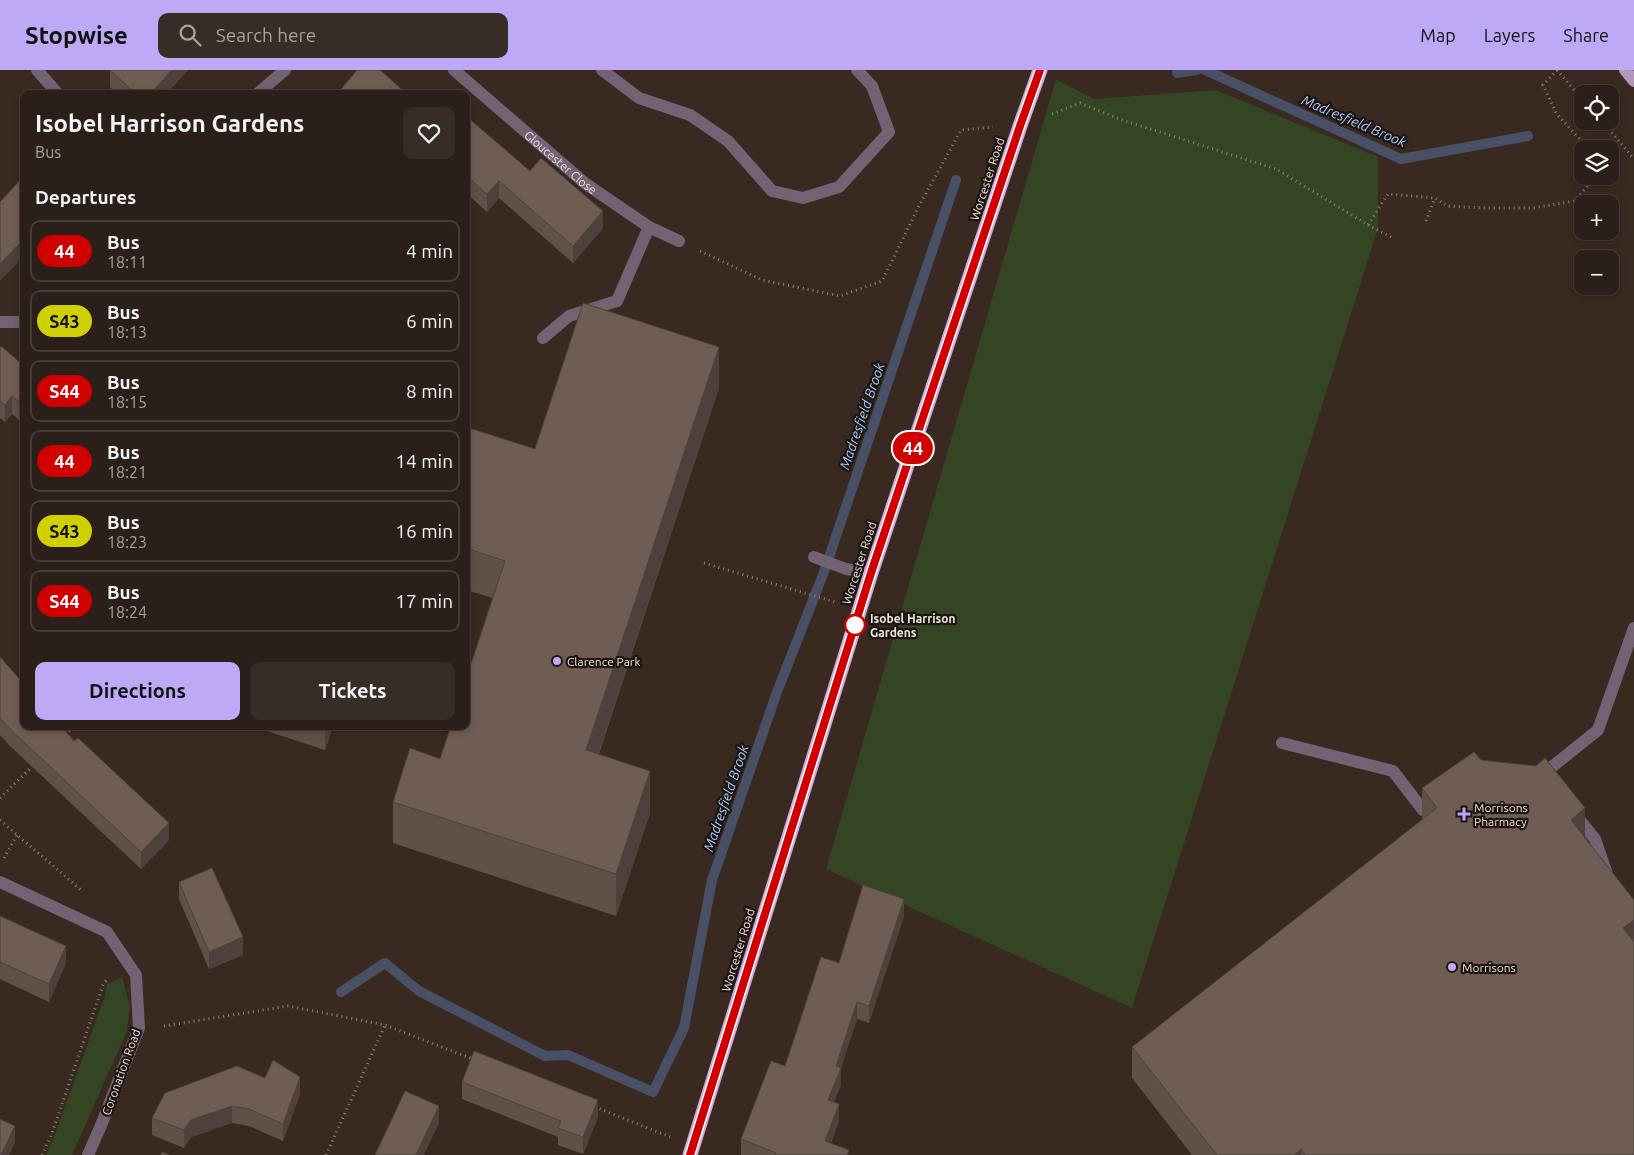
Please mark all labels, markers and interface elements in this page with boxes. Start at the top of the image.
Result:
search box [158,13,508,58]
icon: search [176,21,204,49]
text: Stopwise [25,22,128,49]
text: Search here [216,24,316,46]
text: Map [1420,25,1456,45]
text: Layers [1484,25,1535,45]
text: Share [1563,25,1609,45]
map controls [1574,85,1619,295]
button: locate [1574,85,1619,130]
water label: Madresfield Brook [1299,92,1409,151]
button: heart [403,107,455,159]
text: Isobel Harrison Gardens [35,110,304,137]
street label: Gloucester Close [522,128,599,196]
street label: Worcester Road [968,136,1006,222]
button: layers [1574,140,1619,185]
text: Bus [35,143,61,161]
text: Departures [35,186,136,208]
button: + [1574,195,1619,240]
text: Bus [107,231,140,253]
text: 4 min [406,240,453,262]
text: 44 [54,241,75,261]
button: − [1574,250,1619,295]
text: 18:11 [107,253,147,271]
text: Bus [107,301,140,323]
text: 6 min [406,310,453,332]
text: S43 [49,311,80,331]
text: 18:13 [107,323,147,341]
water label: Madresfield Brook [836,360,888,472]
text: Bus [107,371,140,393]
text: 8 min [406,380,453,402]
text: S44 [49,381,80,401]
text: 18:15 [107,393,147,411]
line badge: 44 [890,432,936,464]
text: 44 [903,438,923,458]
text: Bus [107,441,140,463]
text: 14 min [395,450,453,472]
text: 44 [54,451,75,471]
text: 18:21 [107,463,147,481]
text: Bus [107,511,140,533]
text: 16 min [395,520,453,542]
street label: Worcester Road [840,520,878,606]
text: S43 [49,521,80,541]
text: 18:23 [107,533,147,551]
text: Bus [107,581,140,603]
text: 17 min [395,590,453,612]
text: S44 [49,591,80,611]
text: 18:24 [107,603,147,621]
place label: Isobel Harrison Gardens [870,612,955,639]
marker: Isobel Harrison Gardens [844,614,866,636]
marker: Clarence Park [551,655,563,667]
place label: Clarence Park [567,655,640,668]
button: Directions [35,662,240,720]
button: Tickets [250,662,455,720]
water label: Madresfield Brook [700,742,752,854]
place label: Morrisons Pharmacy [1474,801,1528,828]
marker: Morrisons Pharmacy [1458,808,1470,820]
street label: Worcester Road [719,907,757,993]
marker: Morrisons [1446,961,1458,973]
place label: Morrisons [1462,961,1516,974]
street label: Coronation Road [99,1027,143,1117]

